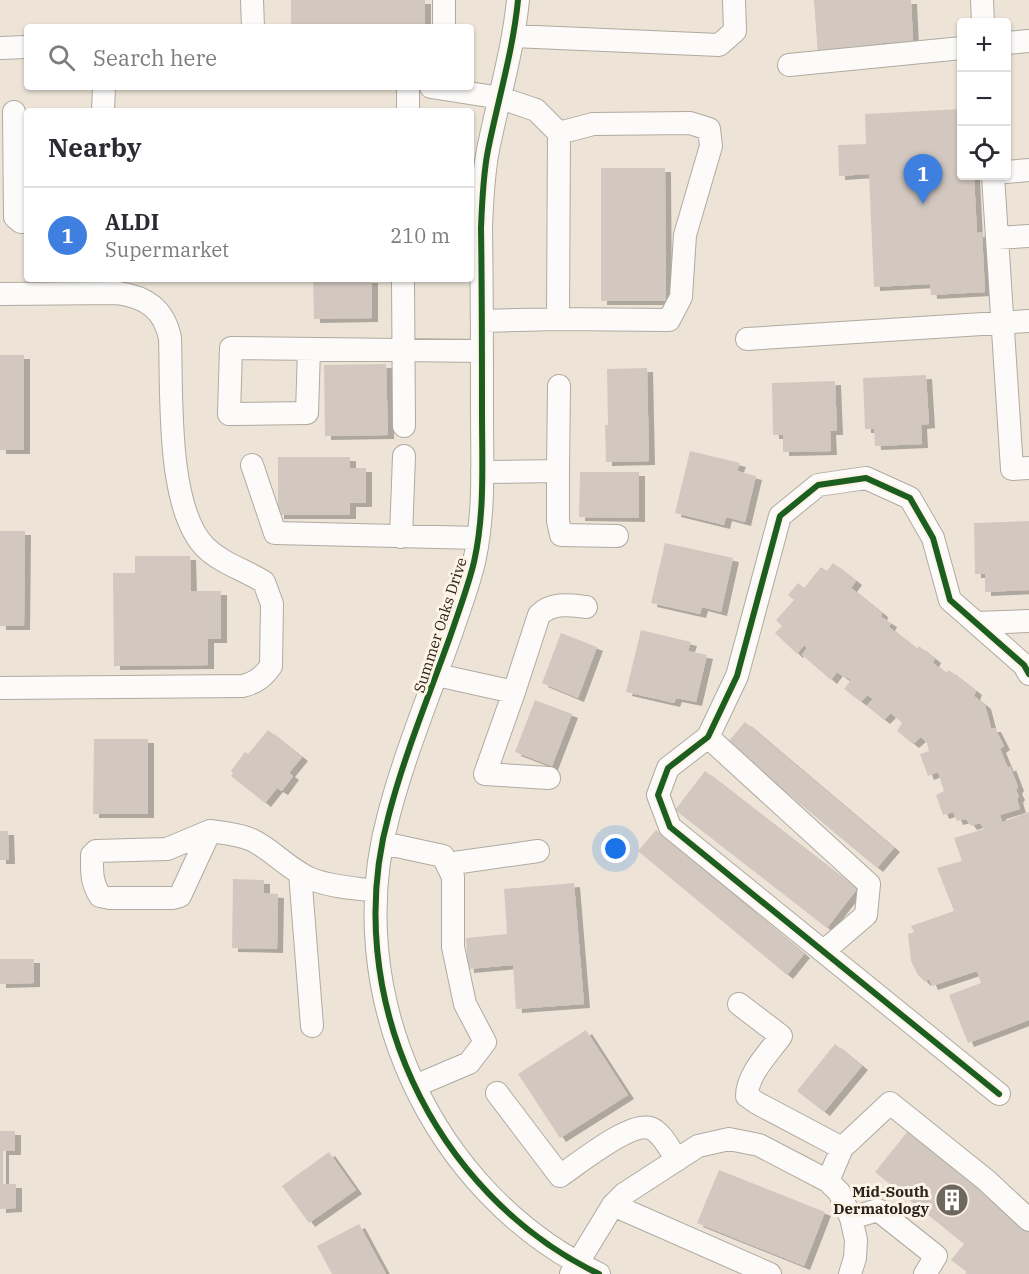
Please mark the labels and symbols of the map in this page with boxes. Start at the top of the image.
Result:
pin: 1 [904,154,942,204]
street label: Summer Oaks Drive [409,555,471,695]
your location [601,834,630,863]
place label: Mid-South Dermatology [833,1182,929,1218]
building icon: Mid-South Dermatology [934,1182,970,1218]

